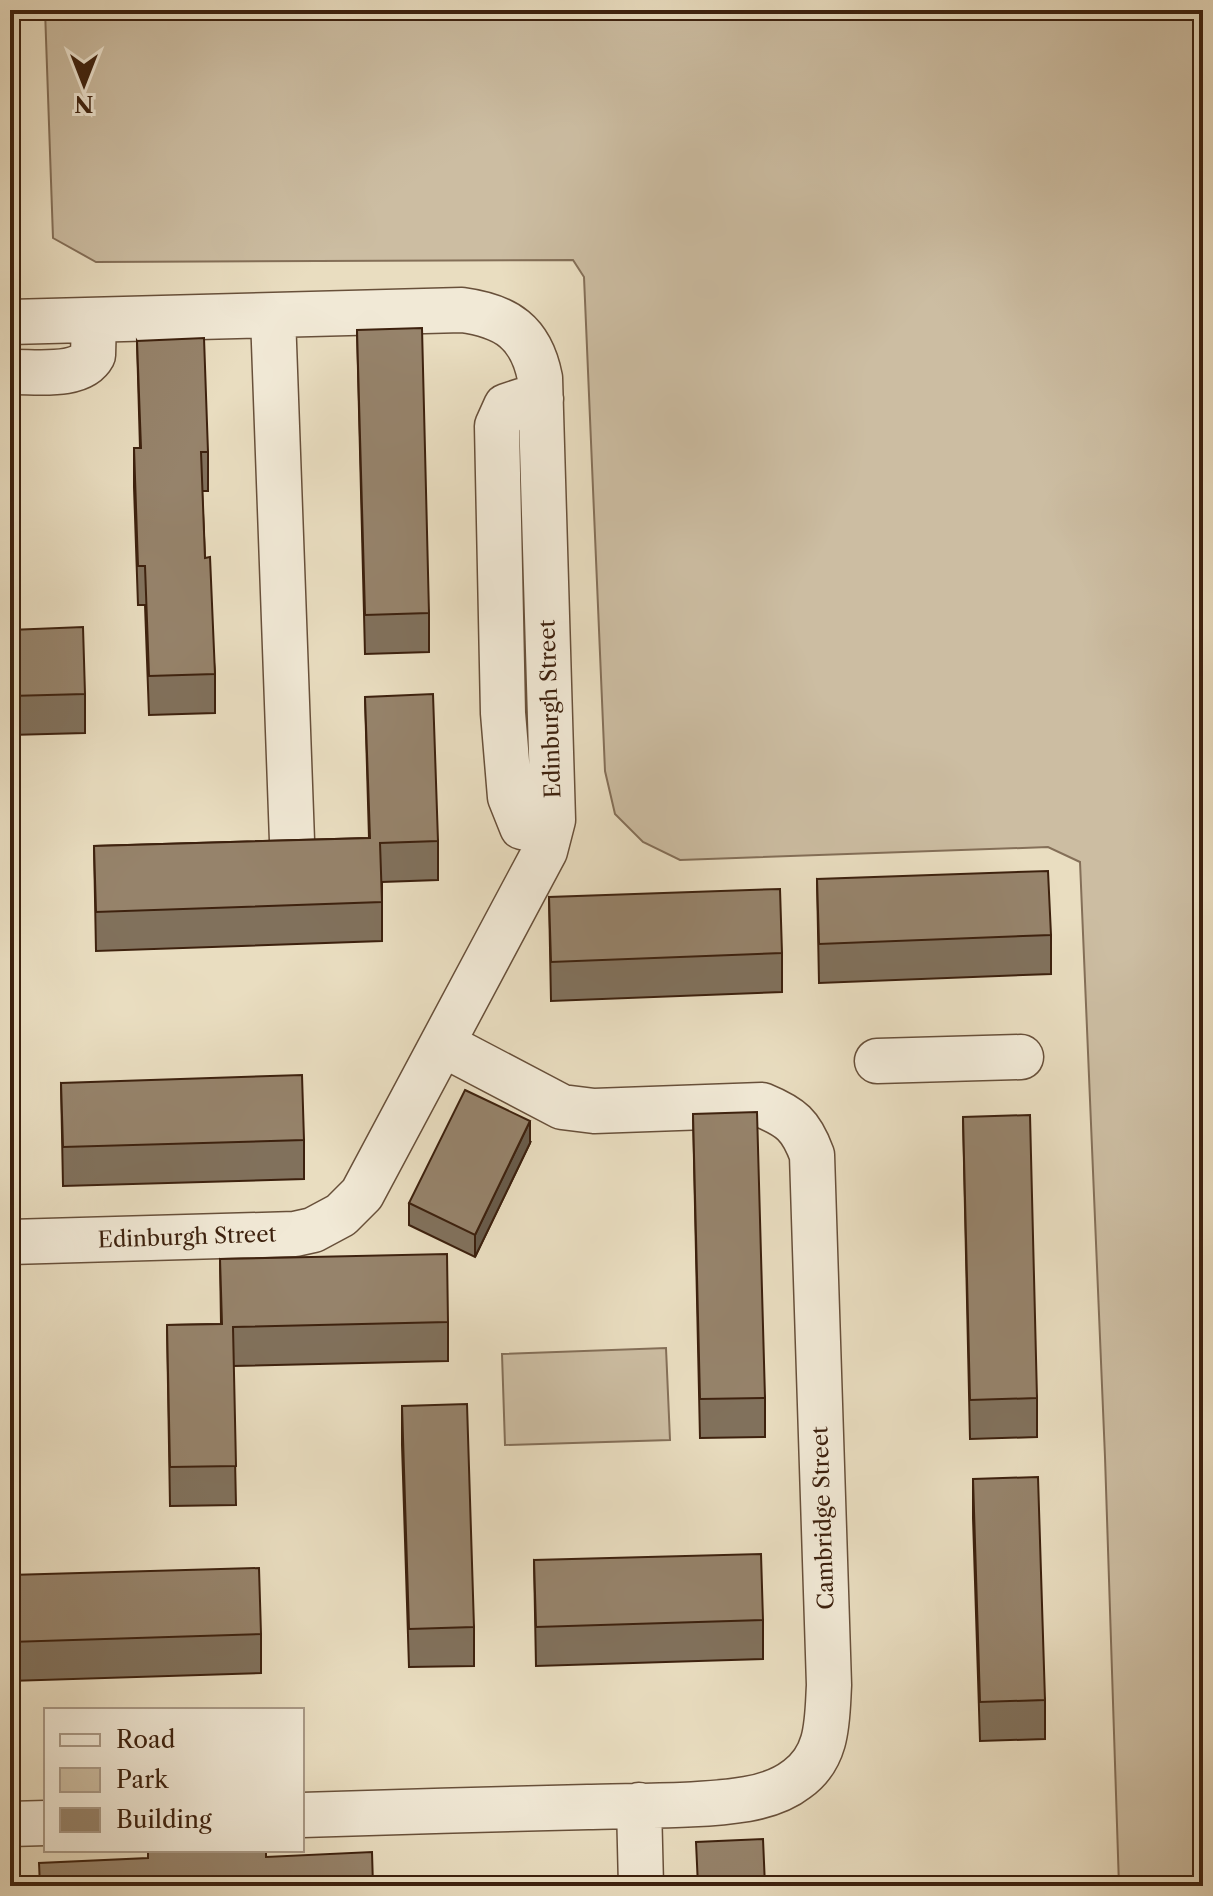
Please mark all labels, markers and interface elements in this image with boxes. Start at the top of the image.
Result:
north arrow [44,44,124,124]
text: N [74,90,94,117]
street label: Edinburgh Street [533,619,567,799]
street label: Edinburgh Street [97,1220,277,1254]
street label: Cambridge Street [806,1426,840,1610]
legend [44,1708,304,1852]
text: Road [116,1725,176,1754]
text: Park [116,1765,169,1794]
text: Building [116,1805,212,1834]

